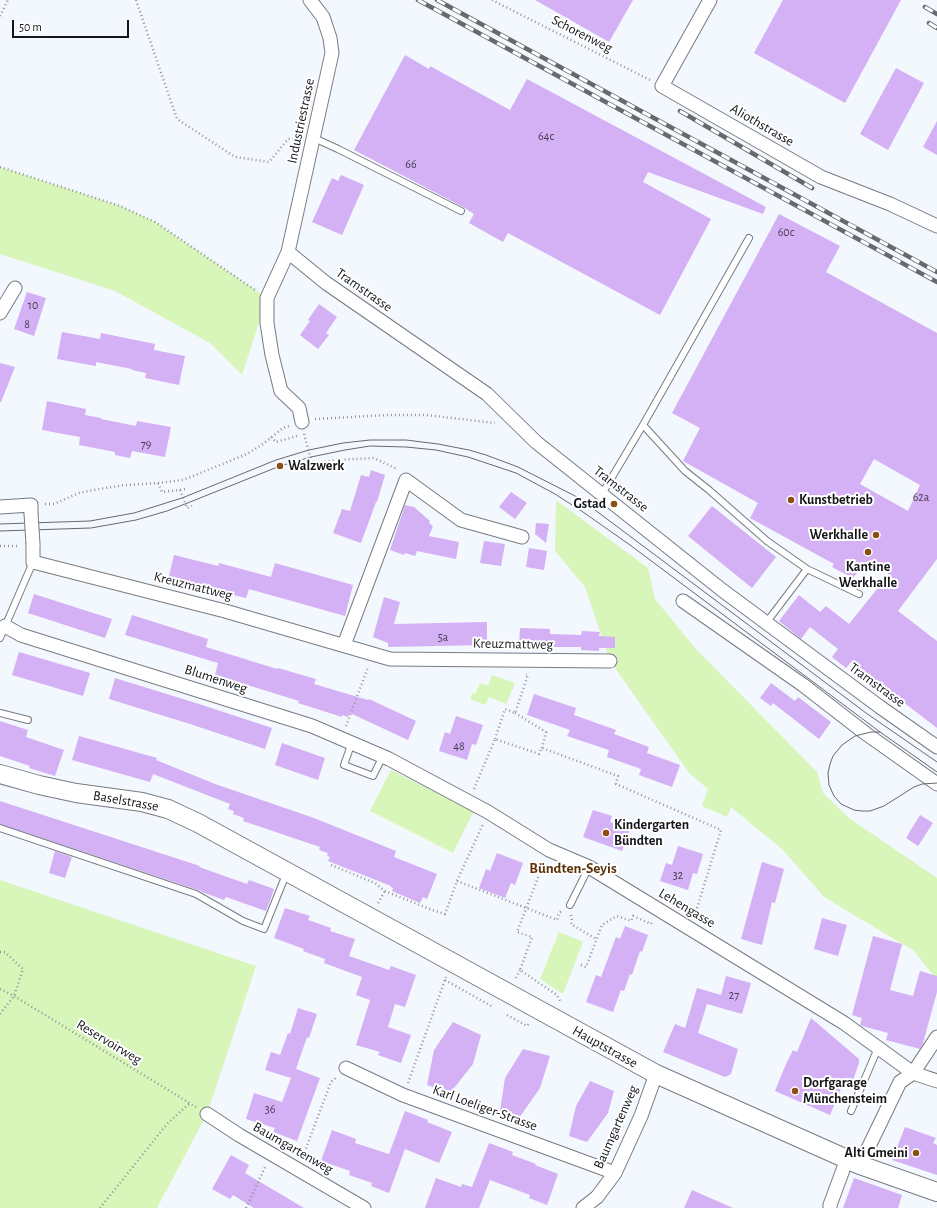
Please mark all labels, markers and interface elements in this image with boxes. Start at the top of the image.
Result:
scale bar [14,12,131,38]
street label: Schorenweg [549,12,615,56]
text: 50 m [19,21,42,33]
street label: Industriestrasse [284,77,318,165]
street label: Aliothstrasse [727,100,797,150]
house number: 64c [538,129,554,143]
house number: 66 [405,157,417,171]
house number: 60c [778,225,794,239]
street label: Tramstrasse [332,264,396,316]
house number: 10 [28,298,38,312]
house number: 8 [24,317,30,331]
house number: 79 [141,437,151,451]
place label: Walzwerk [288,458,344,474]
marker: Walzwerk [275,461,285,471]
street label: Tramstrasse [590,462,652,516]
house number: 62a [913,490,929,504]
place label: Kunstbetrieb [799,492,873,508]
marker: Kunstbetrieb [786,495,796,505]
place label: Gstad [573,496,606,512]
marker: Gstad [609,499,619,509]
place label: Werkhalle [810,527,868,543]
marker: Werkhalle [871,530,881,540]
marker: Kantine Werkhalle [863,547,873,557]
place label: Kantine Werkhalle [839,559,897,592]
street label: Kreuzmattweg [152,568,234,604]
house number: 5a [438,630,448,644]
street label: Kreuzmattweg [473,635,553,653]
street label: Tramstrasse [846,659,908,711]
street label: Blumenweg [183,661,249,697]
house number: 48 [453,739,465,753]
street label: Baselstrasse [92,787,160,815]
place label: Kindergarten Bündten [614,817,689,850]
marker: Kindergarten Bündten [601,828,611,838]
district label: Bündten-Seyis [529,859,617,877]
house number: 32 [673,868,683,882]
street label: Lehengasse [656,885,718,931]
house number: 27 [729,988,739,1002]
street label: Reservoirweg [73,1016,145,1068]
street label: Hauptstrasse [570,1022,640,1072]
place label: Dorfgarage Münchensteim [803,1075,887,1108]
street label: Karl Loeliger-Strasse [430,1081,540,1135]
street label: Baumgartenweg [590,1083,642,1171]
marker: Dorfgarage Münchensteim [790,1086,800,1096]
house number: 36 [265,1102,275,1116]
street label: Baumgartenweg [250,1118,336,1178]
place label: Alti Gmeini [845,1145,908,1161]
marker: Alti Gmeini [911,1148,921,1158]

